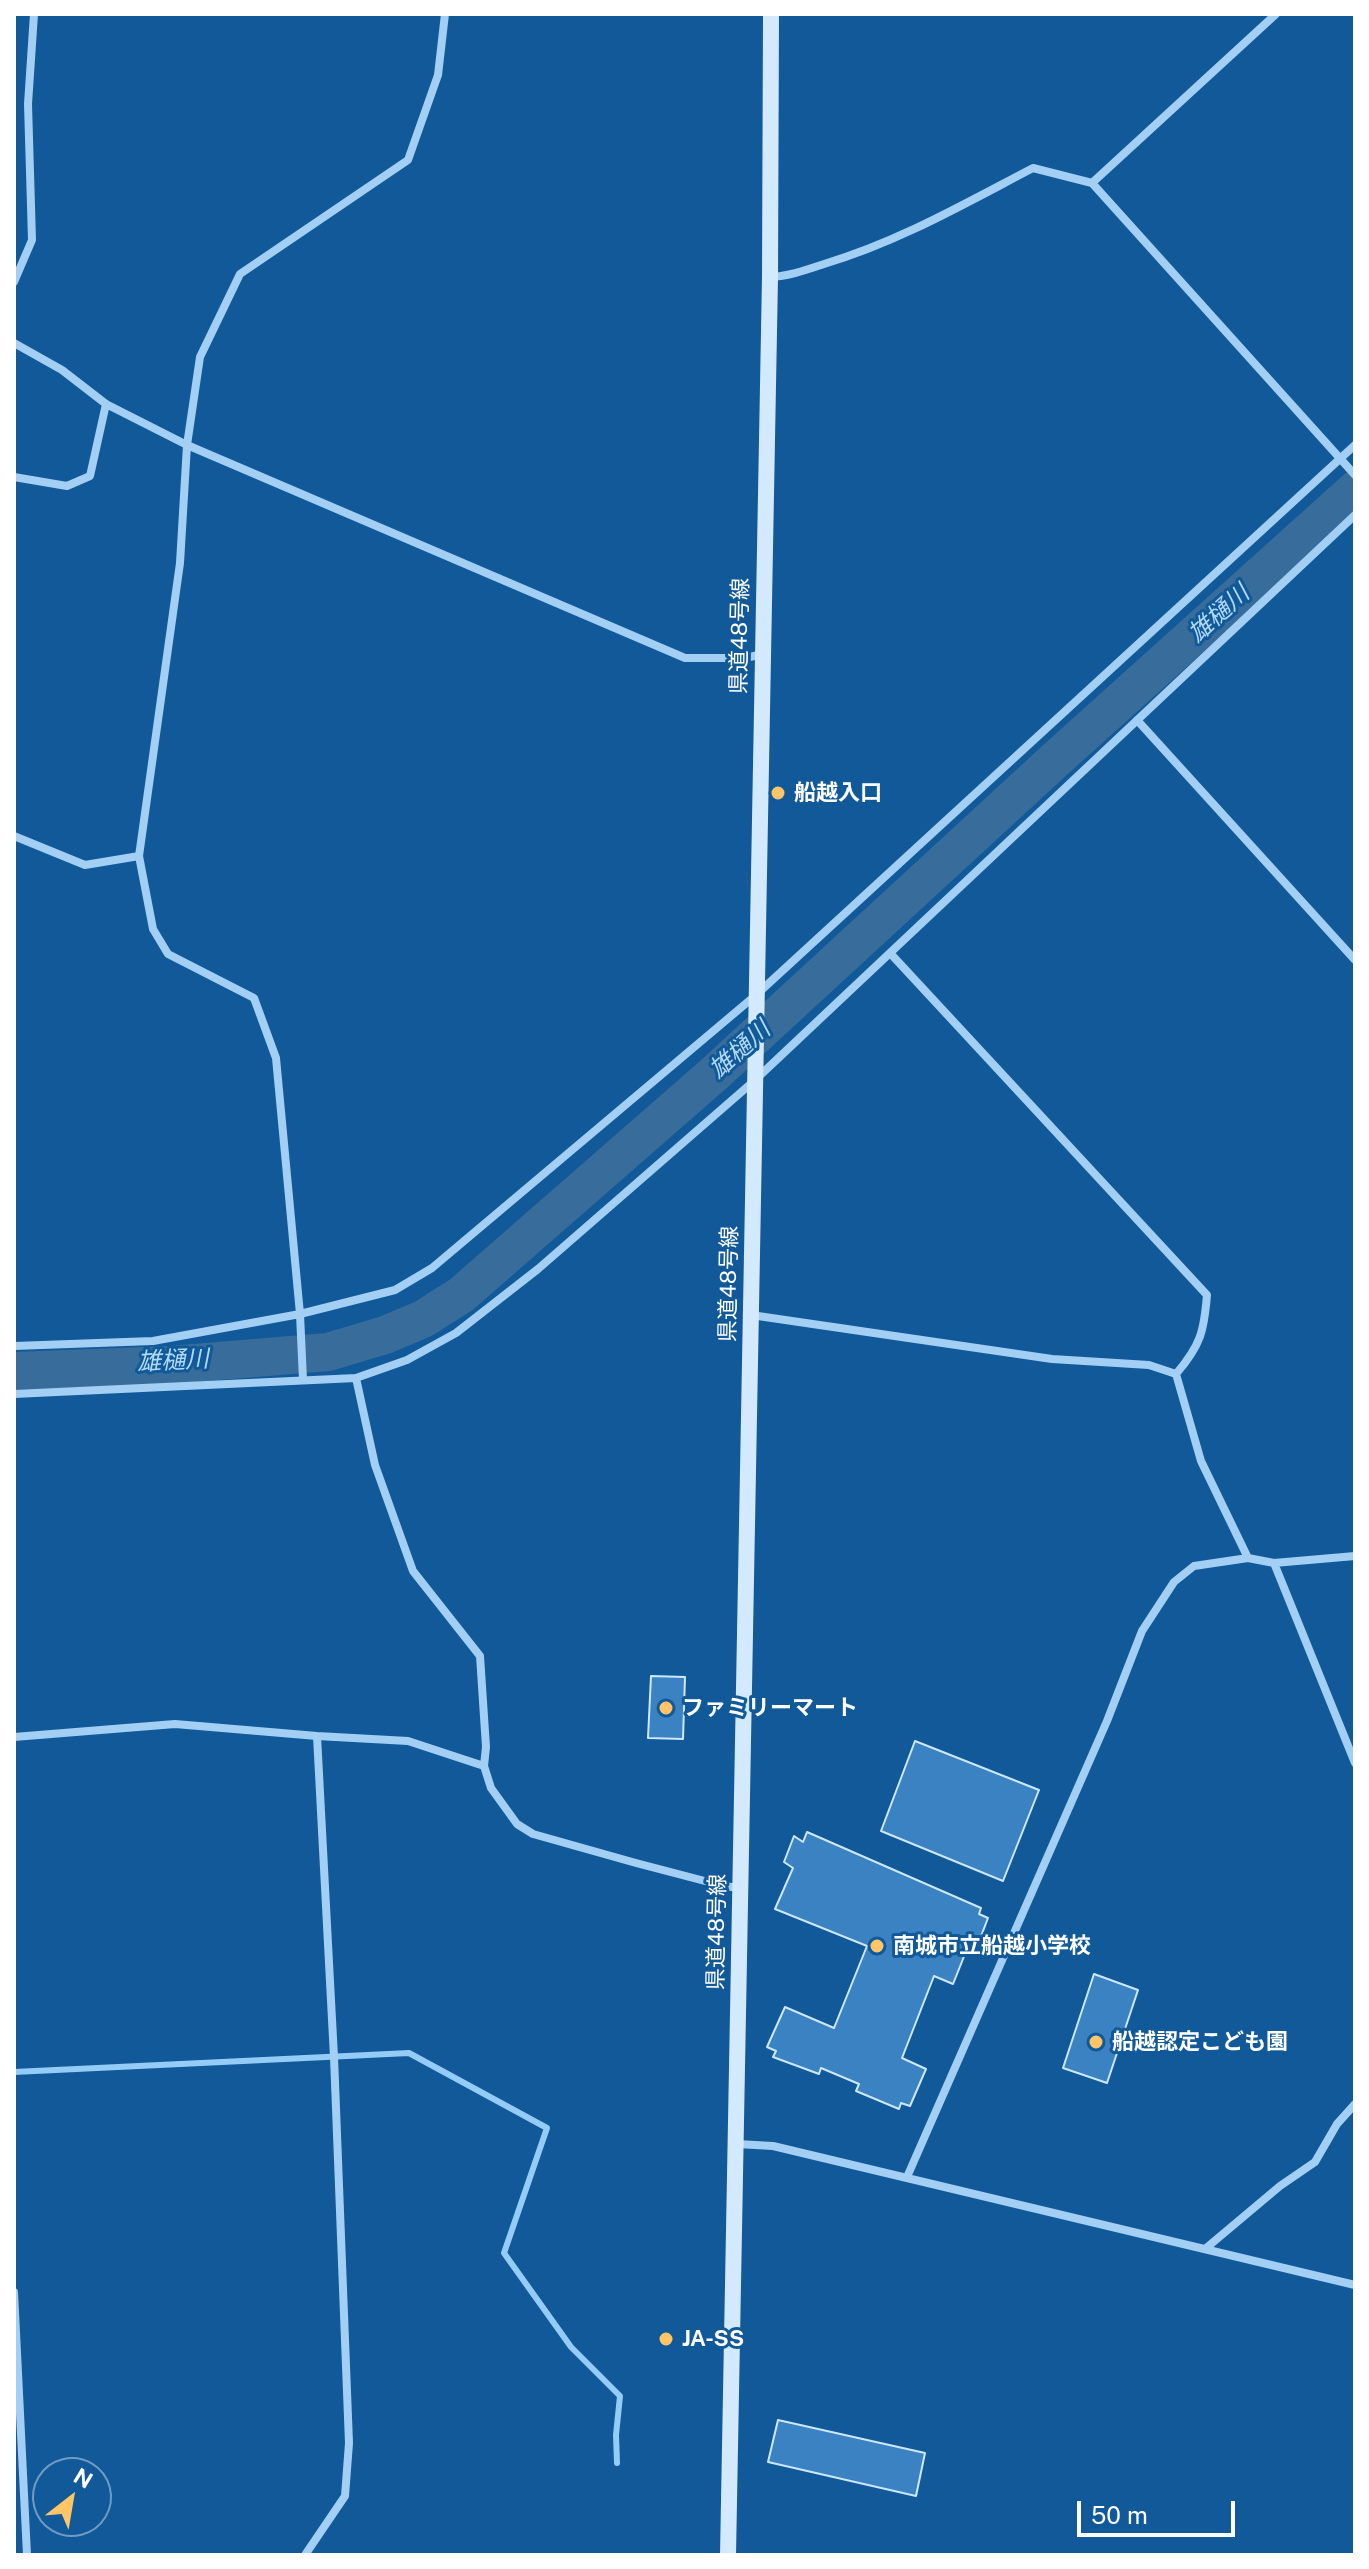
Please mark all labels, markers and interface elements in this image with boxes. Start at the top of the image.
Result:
street label: 県道48号線 [726,578,754,694]
water label: 雄樋川 [1183,579,1255,649]
place label: 船越入口 [794,780,882,806]
marker: 船越入口 [769,784,787,802]
water label: 雄樋川 [704,1015,776,1085]
street label: 県道48号線 [715,1226,743,1342]
water label: 雄樋川 [136,1345,210,1377]
place label: ファミリーマート [682,1695,858,1721]
marker: ファミリーマート [657,1699,675,1717]
street label: 県道48号線 [703,1874,731,1990]
place label: 南城市立船越小学校 [893,1933,1091,1959]
marker: 南城市立船越小学校 [868,1937,886,1955]
place label: 船越認定こども園 [1112,2029,1288,2055]
marker: 船越認定こども園 [1087,2033,1105,2051]
place label: JA-SS [682,2326,744,2352]
marker: JA-SS [657,2330,675,2348]
north arrow [32,2457,112,2537]
text: N [69,2463,97,2494]
scale bar [1081,2485,1239,2535]
text: 50 m [1091,2501,1148,2529]

